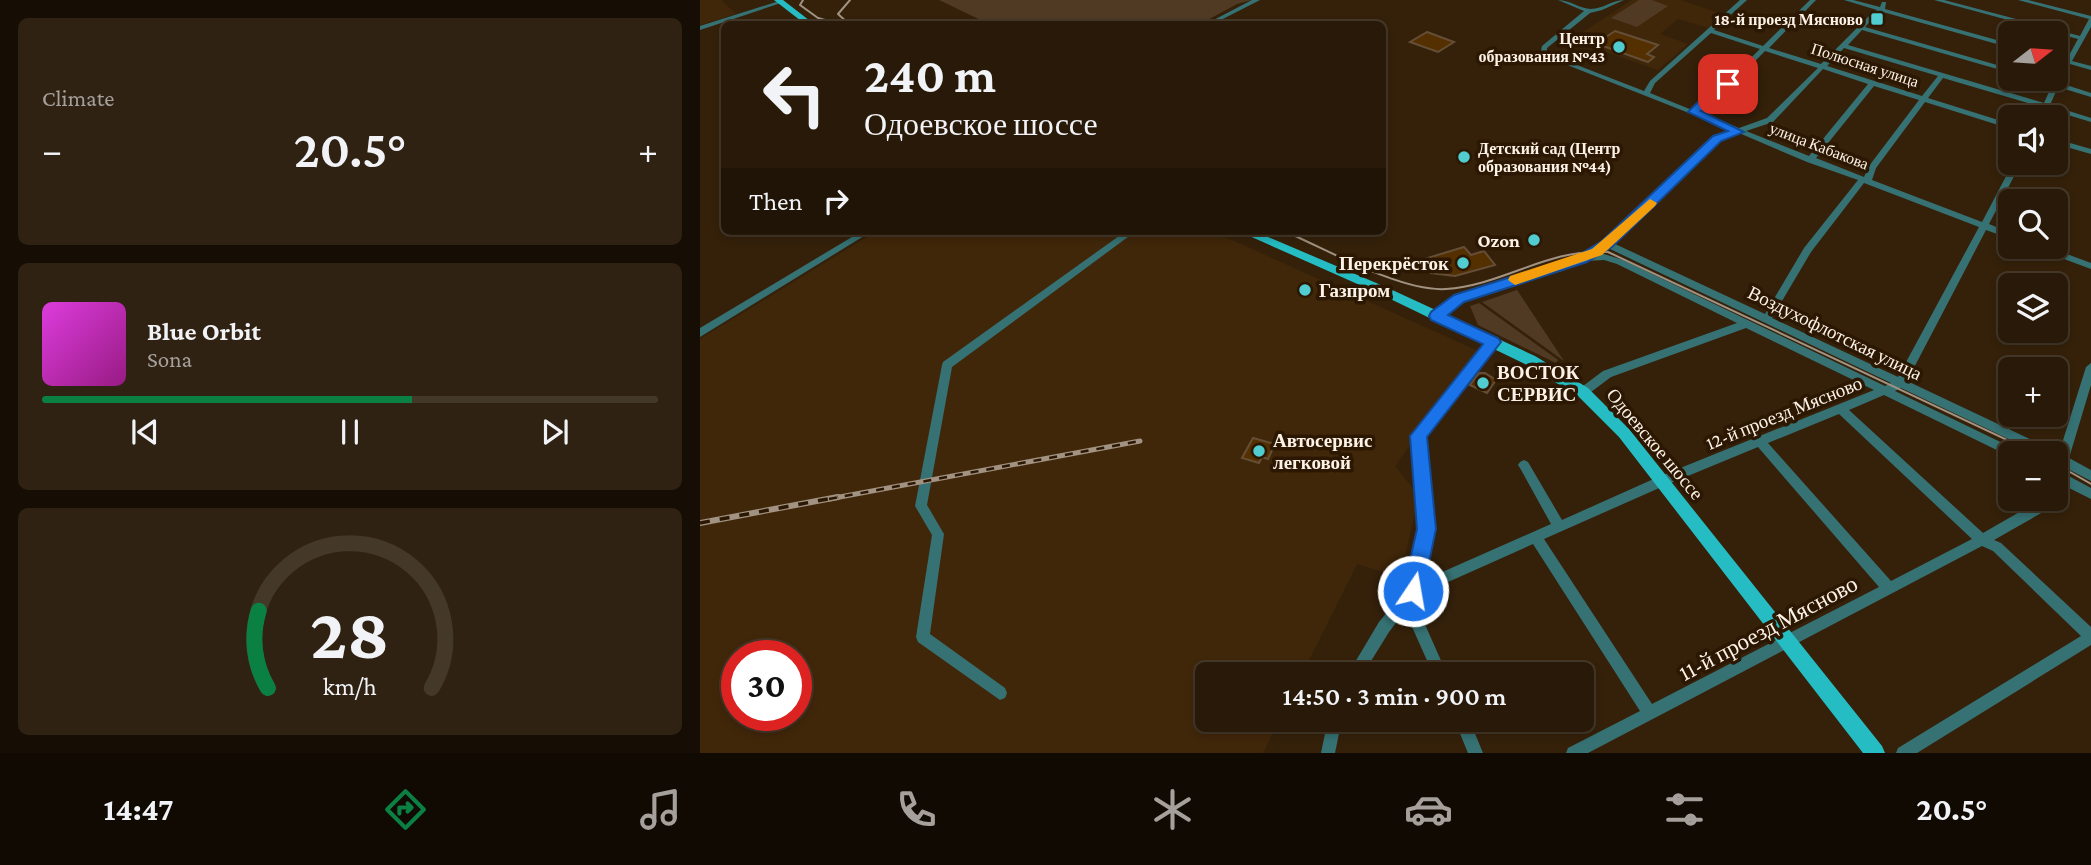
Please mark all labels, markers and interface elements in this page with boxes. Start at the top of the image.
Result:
place label: 18-й проезд Мясново [1715,11,1863,29]
marker: 18-й проезд Мясново [1869,11,1885,27]
north arrow [1998,21,2068,91]
map controls [1998,21,2068,511]
place label: Центр образования №43 [1478,30,1605,66]
marker: Центр образования №43 [1611,39,1627,55]
street label: Полюсная улица [1809,40,1921,91]
text: 240 m [864,48,996,103]
icon: left [749,49,840,140]
pin [1698,54,1758,114]
icon: arrive [1709,65,1747,103]
text: Climate [42,85,114,111]
button: sound [1998,105,2068,175]
text: Одоевское шоссе [864,106,1098,142]
street label: улица Кабакова [1767,119,1871,174]
text: 20.5° [294,120,406,178]
text: − [42,129,62,171]
text: + [638,129,658,171]
place label: Детский сад (Центр образования №44) [1478,140,1621,176]
marker: Детский сад (Центр образования №44) [1456,149,1472,165]
icon: right [817,182,855,220]
text: Then [749,187,803,216]
button: search [1998,189,2068,259]
place label: Ozon [1477,230,1520,251]
marker: Ozon [1526,232,1542,248]
place label: Перекрёсток [1339,253,1449,274]
marker: Перекрёсток [1455,255,1471,271]
button: layers [1998,273,2068,343]
place label: Газпром [1319,280,1390,301]
marker: Газпром [1297,282,1313,298]
street label: Воздухофлотская улица [1745,282,1926,385]
text: Blue Orbit [147,317,261,346]
text: Sona [147,346,192,372]
button: + [1998,357,2068,427]
place label: ВОСТОК СЕРВИС [1497,362,1580,405]
street label: 12-й проезд Мясново [1703,372,1865,454]
marker: ВОСТОК СЕРВИС [1475,375,1491,391]
street label: Одоевское шоссе [1602,384,1708,504]
icon: previous [126,413,164,451]
icon: pause [331,413,369,451]
icon: next [536,413,574,451]
place label: Автосервис легковой [1273,430,1372,473]
button: − [1998,441,2068,511]
marker: Автосервис легковой [1251,443,1267,459]
position arrow [1376,554,1450,628]
street label: 11-й проезд Мясново [1674,570,1862,686]
text: 28 [310,593,390,674]
speed limit sign: 30 [721,640,812,731]
text: km/h [323,672,377,699]
text: 14:50 · 3 min · 900 m [1283,682,1506,711]
icon: directions [381,785,430,834]
icon: music [636,785,685,834]
icon: phone [892,785,941,834]
icon: climate [1148,785,1197,834]
icon: car [1404,785,1453,834]
icon: filters [1660,785,1709,834]
text: 14:47 [103,791,174,827]
text: 20.5° [1916,791,1987,827]

